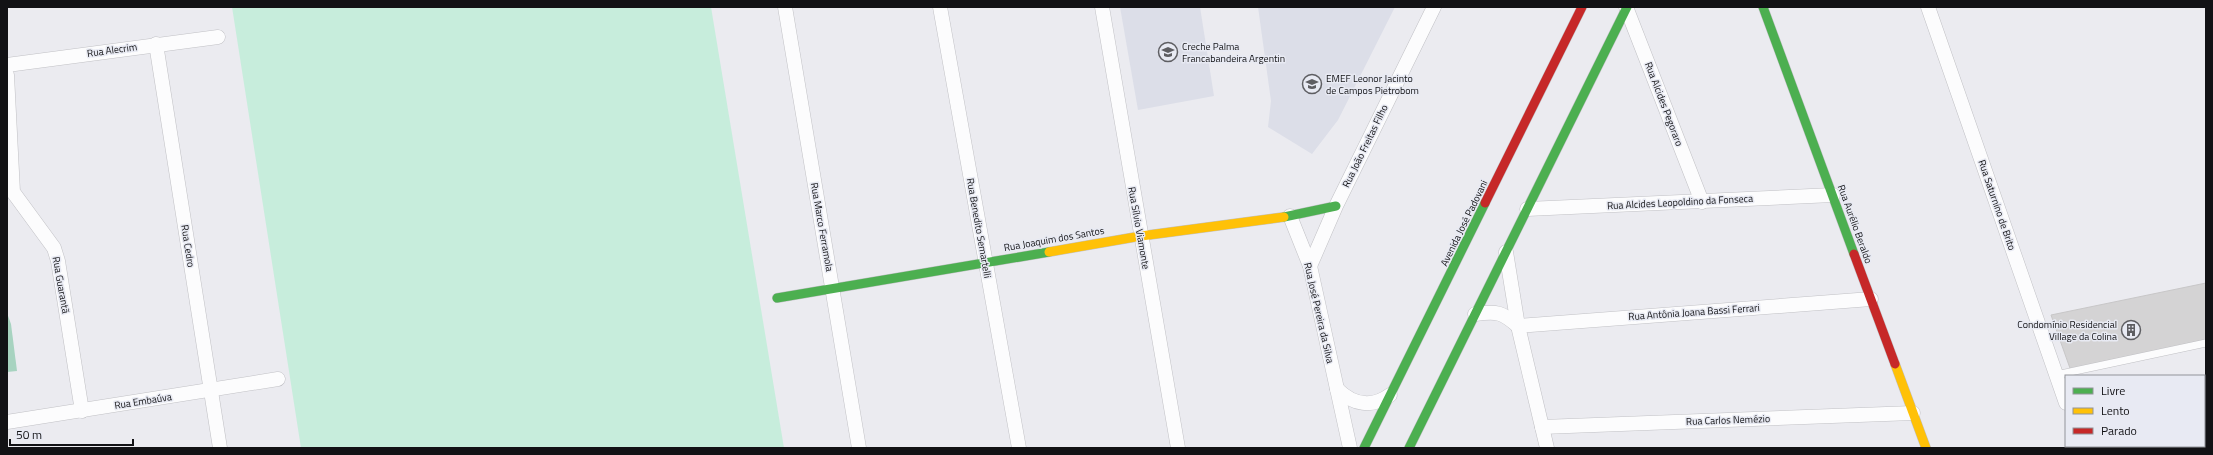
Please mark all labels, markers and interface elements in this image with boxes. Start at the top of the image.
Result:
street label: Rua Alecrim [86,39,138,61]
place label: Creche Palma Francabandeira Argentin [1182,39,1285,66]
school or university icon: Creche Palma Francabandeira Argentin [1157,41,1179,63]
street label: Rua Alcides Pegoraro [1641,60,1687,148]
place label: EMEF Leonor Jacinto de Campos Pietrobom [1326,71,1419,98]
school or university icon: EMEF Leonor Jacinto de Campos Pietrobom [1301,73,1323,95]
street label: Rua João Freitas Filho [1338,102,1392,190]
street label: Rua Saturnino de Brito [1974,158,2020,252]
street label: Rua Benedito Semartelli [963,177,995,279]
street label: Avenida José Padovani [1437,177,1491,269]
street label: Rua Marco Ferramola [807,181,837,273]
street label: Rua Aurélio Beraldo [1834,182,1876,266]
street label: Rua Sílvio Viamonte [1124,185,1154,271]
street label: Rua Alcides Leopoldino da Fonseca [1607,191,1753,213]
street label: Rua Joaquim dos Santos [1003,223,1106,255]
street label: Rua Cedro [177,224,199,268]
street label: Rua Guarantã [49,255,73,315]
street label: Rua José Pereira da Silva [1300,261,1338,365]
street label: Rua Antônia Joana Bassi Ferrari [1628,300,1760,324]
place label: Condomínio Residencial Village da Colina [2017,317,2117,344]
building icon: Condomínio Residencial Village da Colina [2120,319,2142,341]
legend [2065,375,2205,447]
text: Livre [2101,381,2125,400]
street label: Rua Embaúva [113,389,173,413]
text: Lento [2101,401,2130,420]
street label: Rua Carlos Nemézio [1686,411,1770,429]
scale bar [10,421,133,447]
text: Parado [2101,421,2137,440]
text: 50 m [16,425,42,444]

